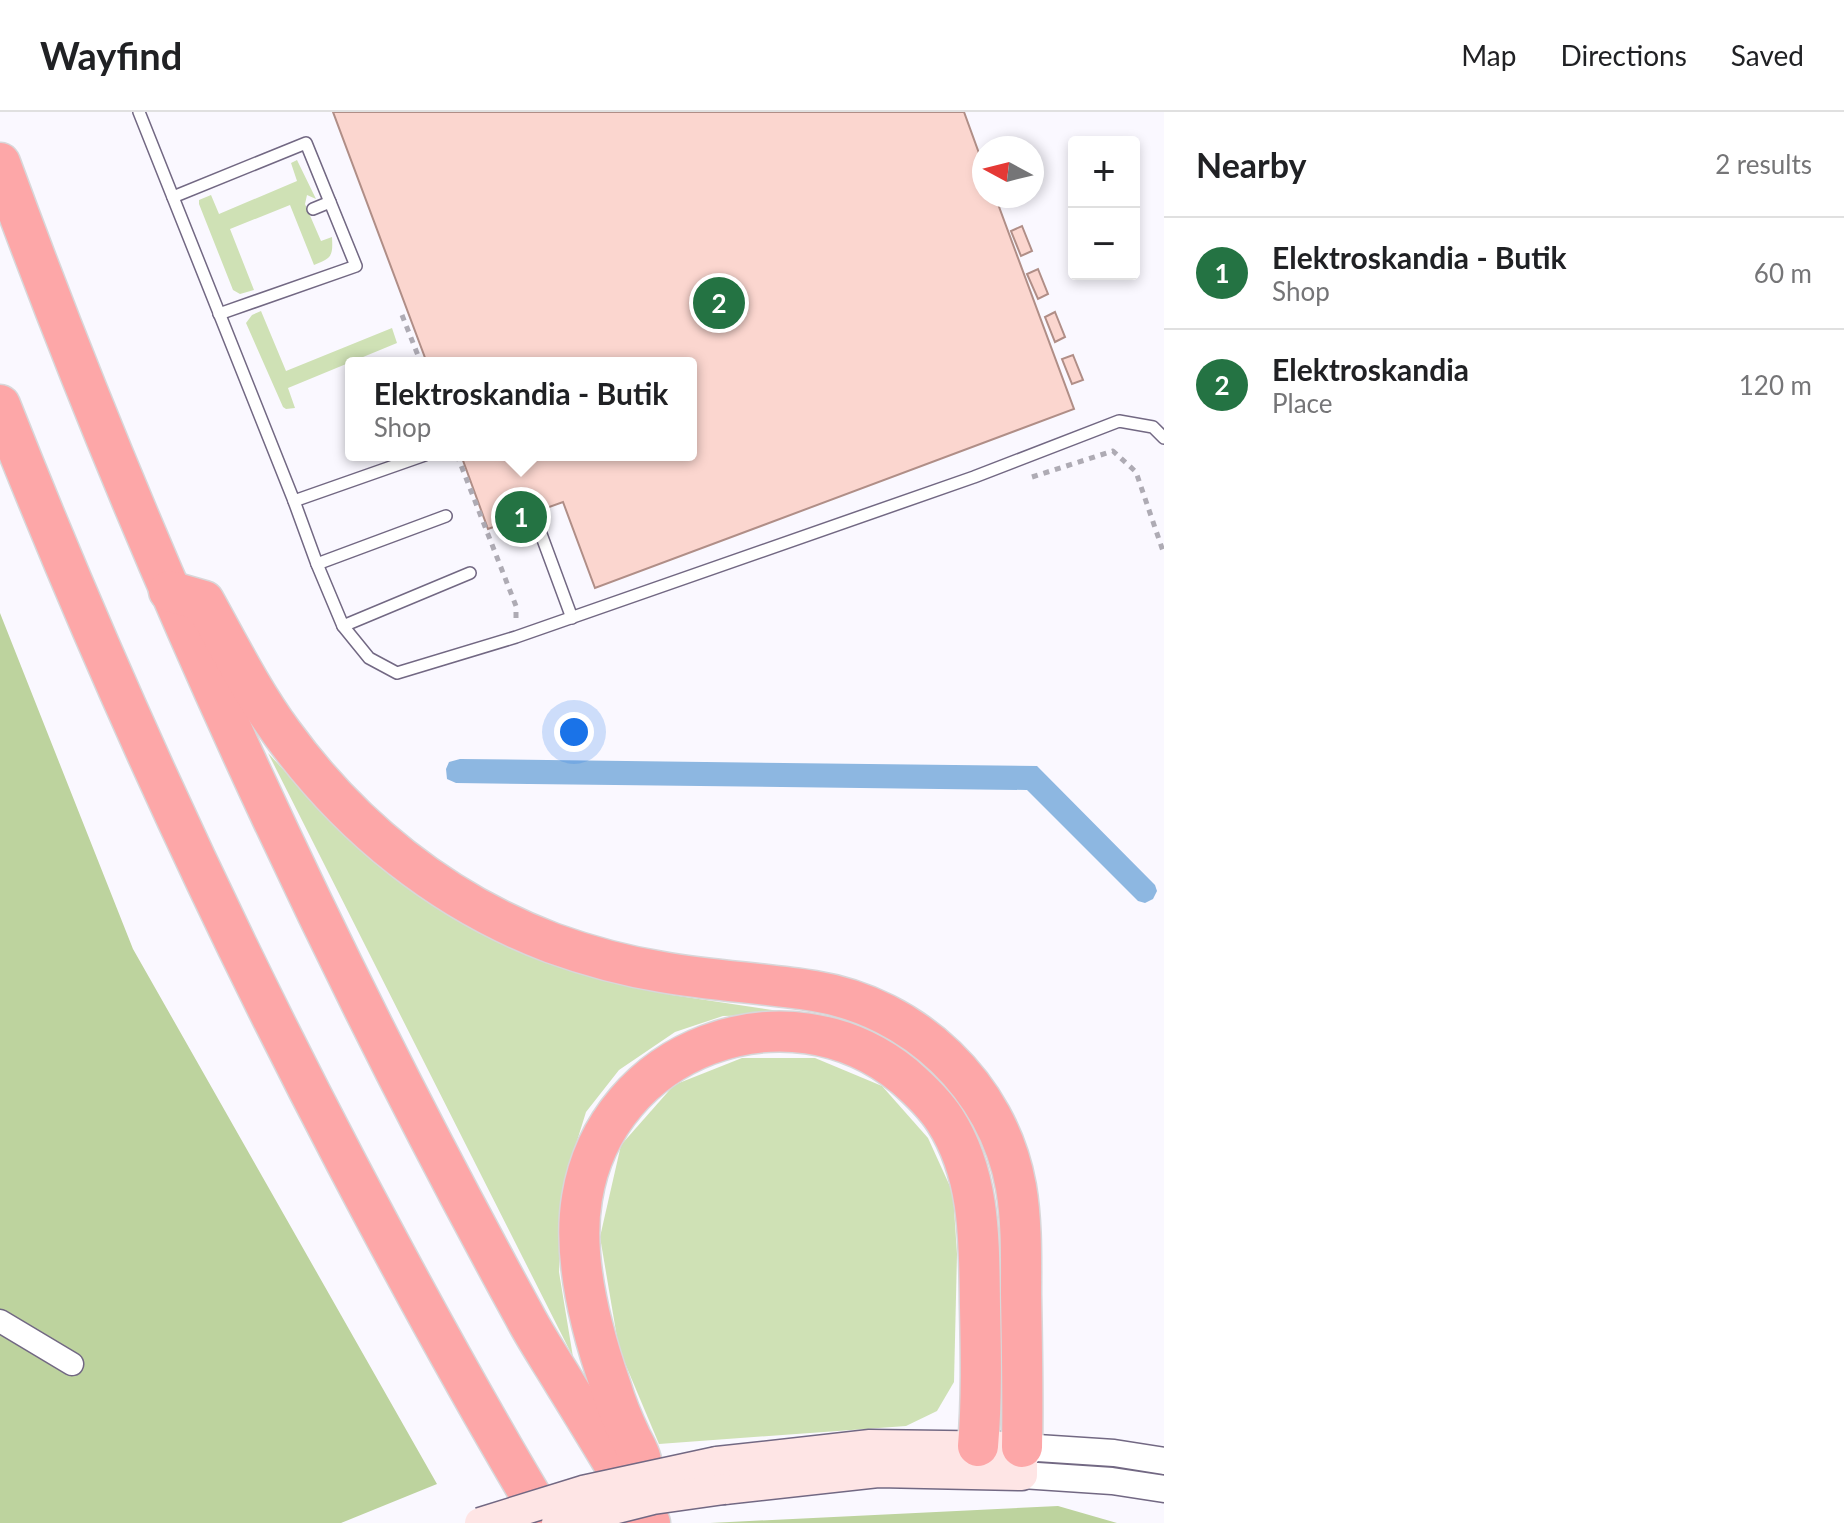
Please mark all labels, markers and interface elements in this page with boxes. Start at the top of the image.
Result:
text: Wayfind [40,32,182,78]
text: Map [1461,38,1516,72]
text: Directions [1560,38,1687,72]
text: Saved [1731,38,1804,72]
north arrow [972,136,1044,208]
map controls [1068,136,1140,280]
button: + [1068,136,1140,208]
text: Nearby [1196,144,1307,185]
text: 2 results [1715,148,1812,180]
button: − [1068,208,1140,280]
text: Elektroskandia - Butik [1272,239,1567,275]
text: 1 [1214,257,1230,289]
text: 60 m [1754,257,1812,289]
pin: 2 [693,273,745,333]
text: Shop [1272,275,1330,307]
text: Elektroskandia [1272,351,1469,387]
popup [345,357,697,461]
text: 2 [1214,369,1230,401]
text: 120 m [1739,369,1812,401]
text: Elektroskandia - Butik [374,375,668,411]
text: Place [1272,387,1333,419]
text: Shop [374,411,431,443]
pin: 1 [495,487,547,547]
your location [554,712,594,752]

